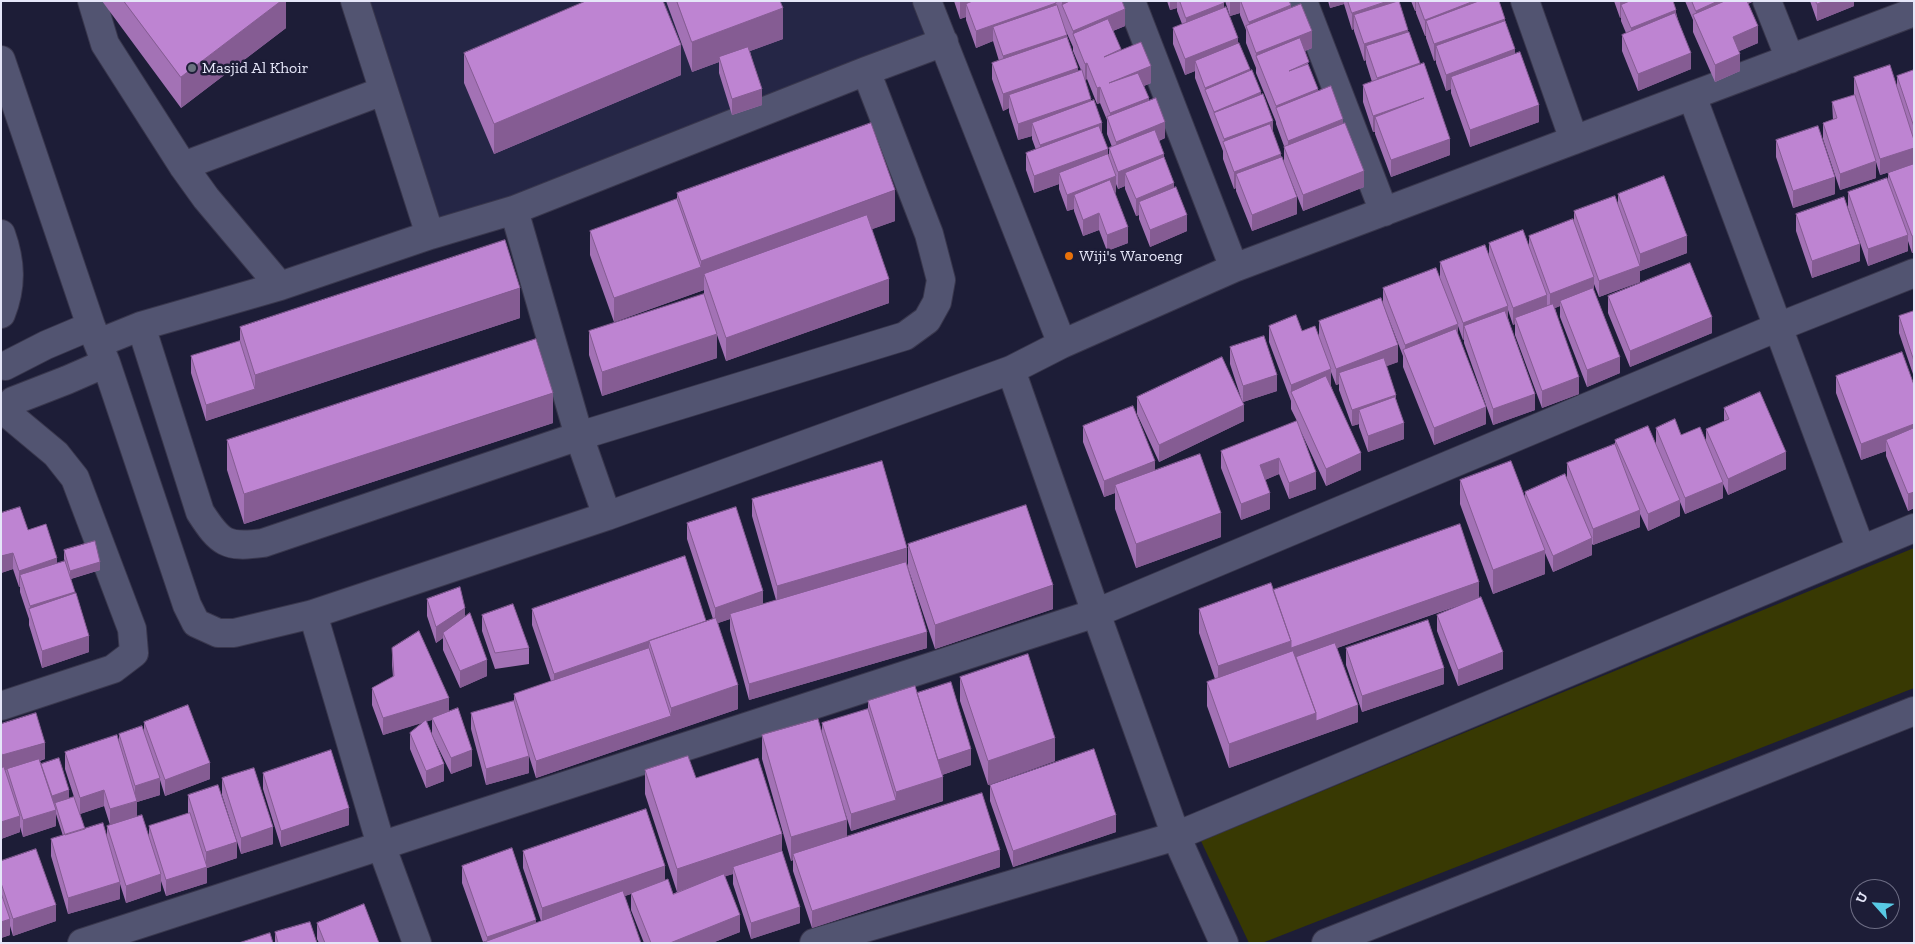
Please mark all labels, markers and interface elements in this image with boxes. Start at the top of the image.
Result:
place label: Masjid Al Khoir [202,58,309,78]
marker: Masjid Al Khoir [186,62,198,74]
place label: Wiji's Waroeng [1079,246,1183,266]
marker: Wiji's Waroeng [1063,250,1075,262]
north arrow [1850,879,1900,929]
text: U [1852,889,1872,906]

